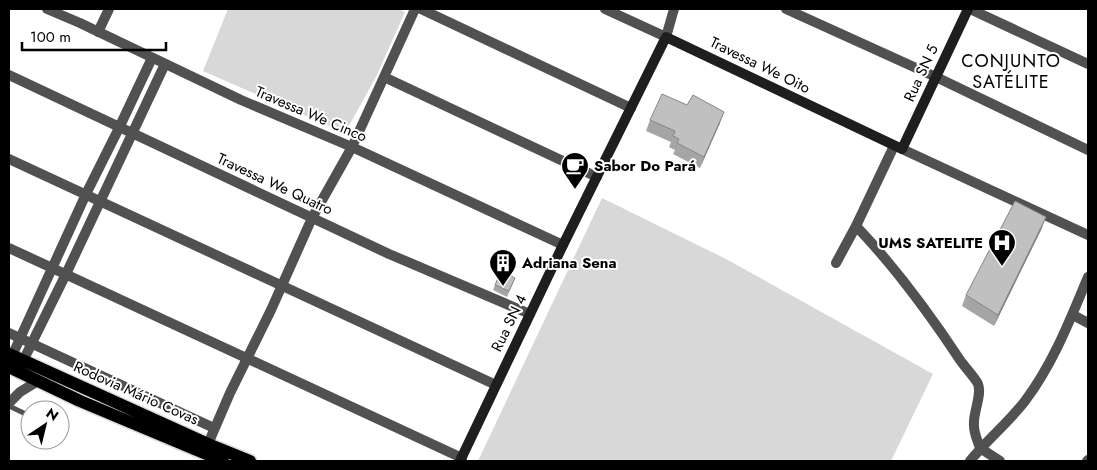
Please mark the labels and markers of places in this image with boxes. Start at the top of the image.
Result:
cafe icon: Sabor Do Pará [560,151,590,190]
place label: Sabor Do Pará [594,155,696,177]
hospital icon: UMS SATELITE [987,228,1017,267]
place label: UMS SATELITE [878,232,983,254]
building icon: Adriana Sena [488,248,518,287]
place label: Adriana Sena [521,252,617,274]

